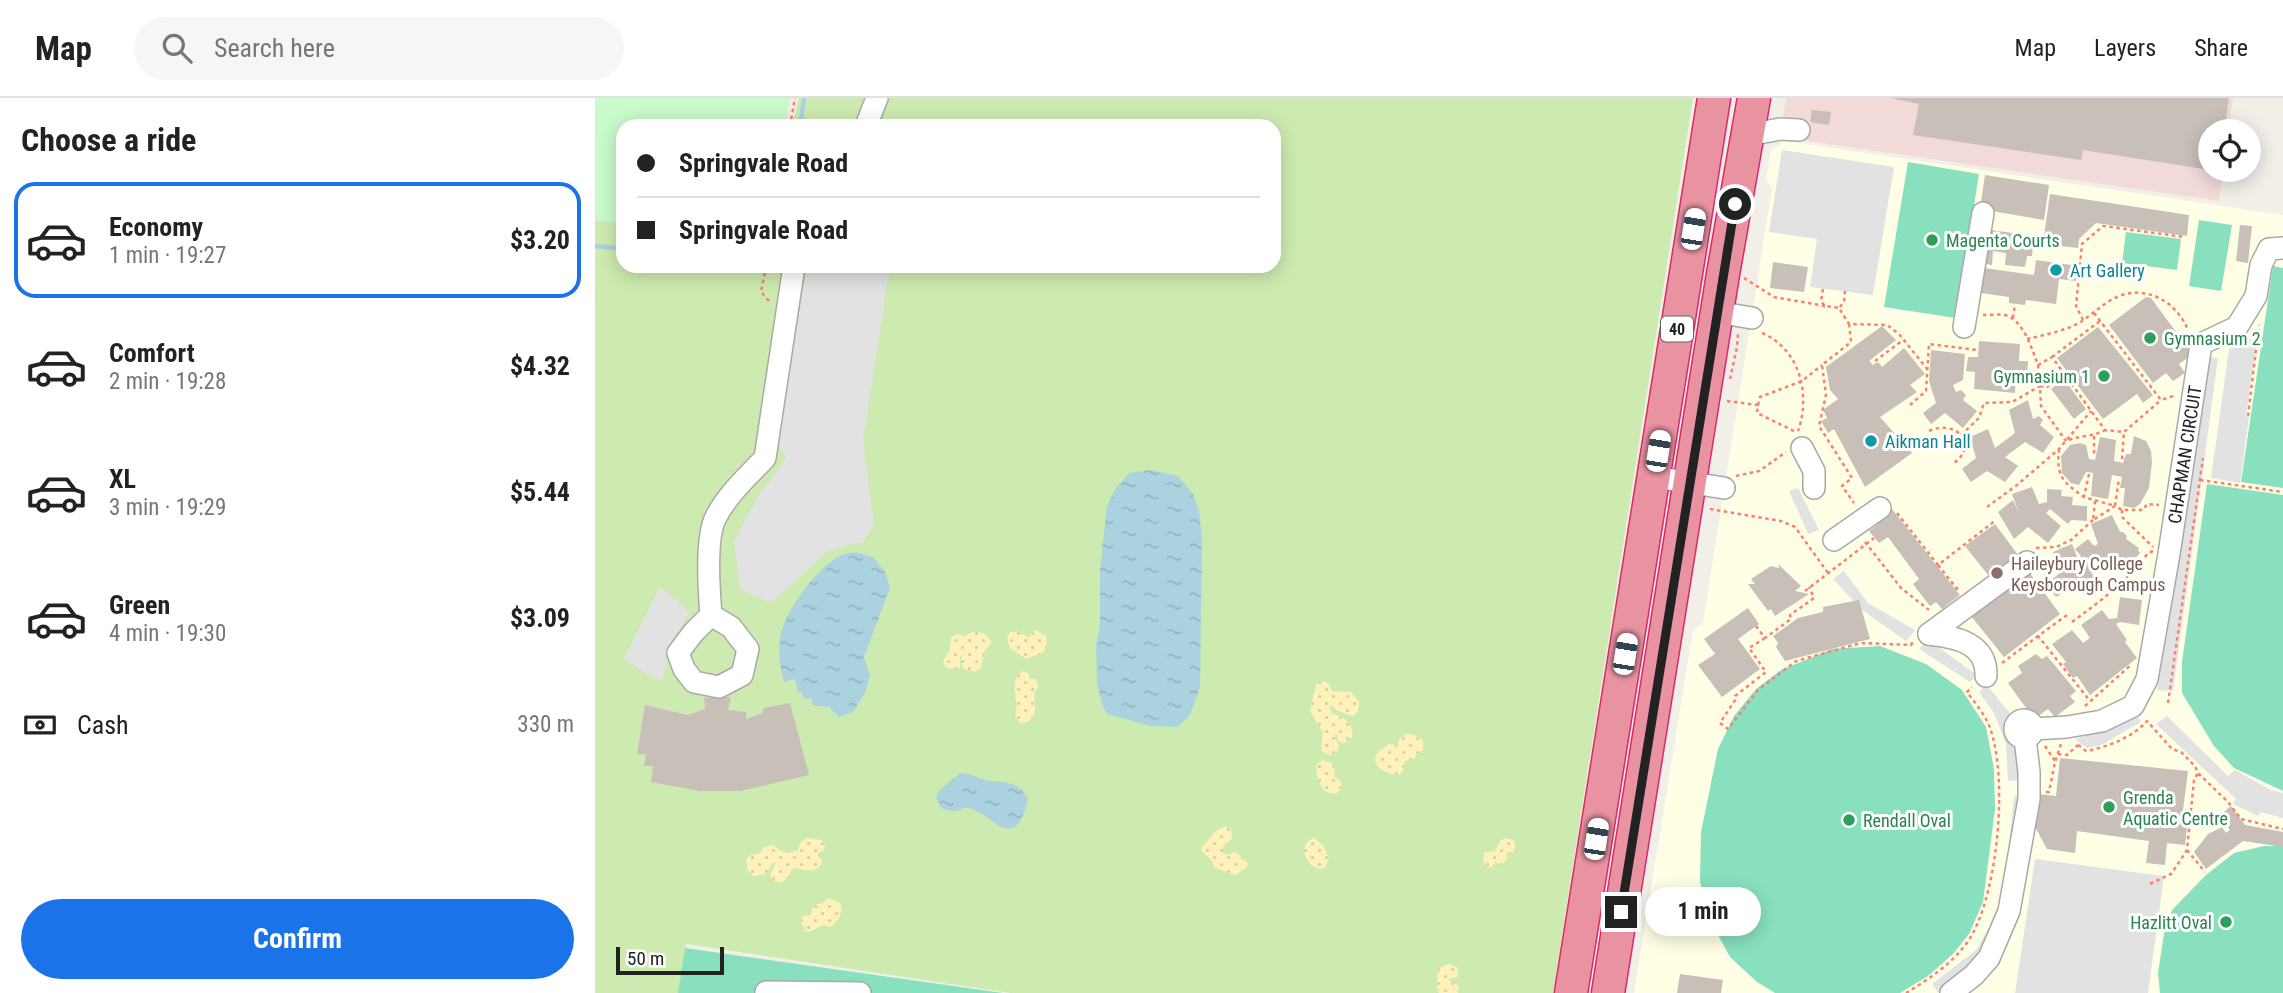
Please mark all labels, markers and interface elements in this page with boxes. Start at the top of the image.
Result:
search box [134,17,624,80]
text: Map [35,29,92,68]
icon: search [158,29,196,67]
text: Search here [214,33,335,63]
text: Map [2015,34,2056,62]
text: Layers [2094,34,2156,62]
text: Share [2194,34,2248,62]
map controls [2198,119,2261,182]
button: locate [2198,119,2261,182]
text: Choose a ride [21,121,196,159]
text: Springvale Road [679,148,848,178]
route start [1719,188,1751,220]
car [1680,207,1707,251]
icon: car [25,209,88,272]
text: Economy [109,212,203,242]
text: Springvale Road [679,215,848,245]
text: $3.20 [510,225,570,255]
place label: Magenta Courts [1946,230,2060,251]
marker: Magenta Courts [1924,232,1940,248]
text: 1 min · 19:27 [109,242,226,269]
place label: Art Gallery [2070,260,2145,281]
marker: Art Gallery [2048,262,2064,278]
road number: 40 [1661,316,1693,342]
place label: Gymnasium 2 [2164,328,2261,349]
marker: Gymnasium 2 [2142,330,2158,346]
icon: car [25,335,88,398]
text: Comfort [109,338,195,368]
text: $4.32 [510,351,570,381]
place label: Gymnasium 1 [1993,366,2090,387]
text: 2 min · 19:28 [109,368,226,395]
marker: Gymnasium 1 [2096,368,2112,384]
street label: CHAPMAN CIRCUIT [2163,384,2205,525]
car [1645,429,1672,473]
place label: Aikman Hall [1885,431,1971,452]
marker: Aikman Hall [1863,433,1879,449]
icon: car [25,461,88,524]
text: XL [109,464,136,494]
text: $5.44 [510,477,570,507]
text: 3 min · 19:29 [109,494,226,521]
place label: Haileybury College Keysborough Campus [2011,553,2165,595]
marker: Haileybury College Keysborough Campus [1989,565,2005,581]
icon: car [25,587,88,650]
text: Green [109,590,170,620]
text: $3.09 [510,603,570,633]
text: 4 min · 19:30 [109,620,226,647]
car [1612,632,1639,676]
icon: cash [21,706,59,744]
text: Cash [77,710,129,740]
text: 330 m [517,711,574,738]
place label: Grenda Aquatic Centre [2123,787,2228,829]
marker: Grenda Aquatic Centre [2101,799,2117,815]
place label: Rendall Oval [1863,810,1951,831]
marker: Rendall Oval [1841,812,1857,828]
car [1583,817,1610,861]
callout: 1 min [1645,888,1761,936]
route end [1605,896,1637,928]
text: 1 min [1677,898,1729,925]
button: Confirm [21,899,574,979]
place label: Hazlitt Oval [2130,912,2212,933]
marker: Hazlitt Oval [2218,914,2234,930]
scale bar [616,944,725,976]
text: 50 m [627,947,664,970]

